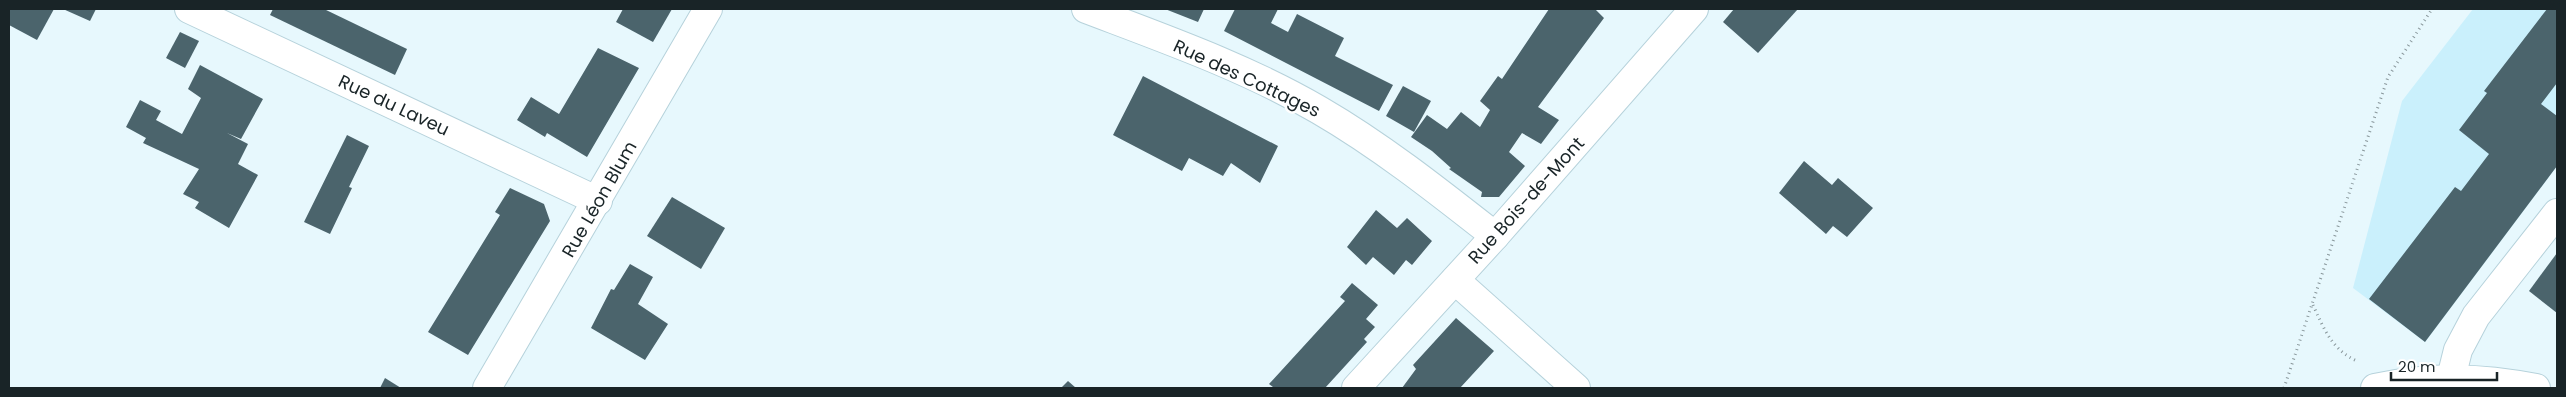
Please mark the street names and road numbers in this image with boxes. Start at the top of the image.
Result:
street label: Rue des Cottages [1169,33,1325,123]
street label: Rue du Laveu [334,68,454,142]
street label: Rue Bois-de-Mont [1462,131,1590,269]
street label: Rue Léon Blum [555,136,643,262]

